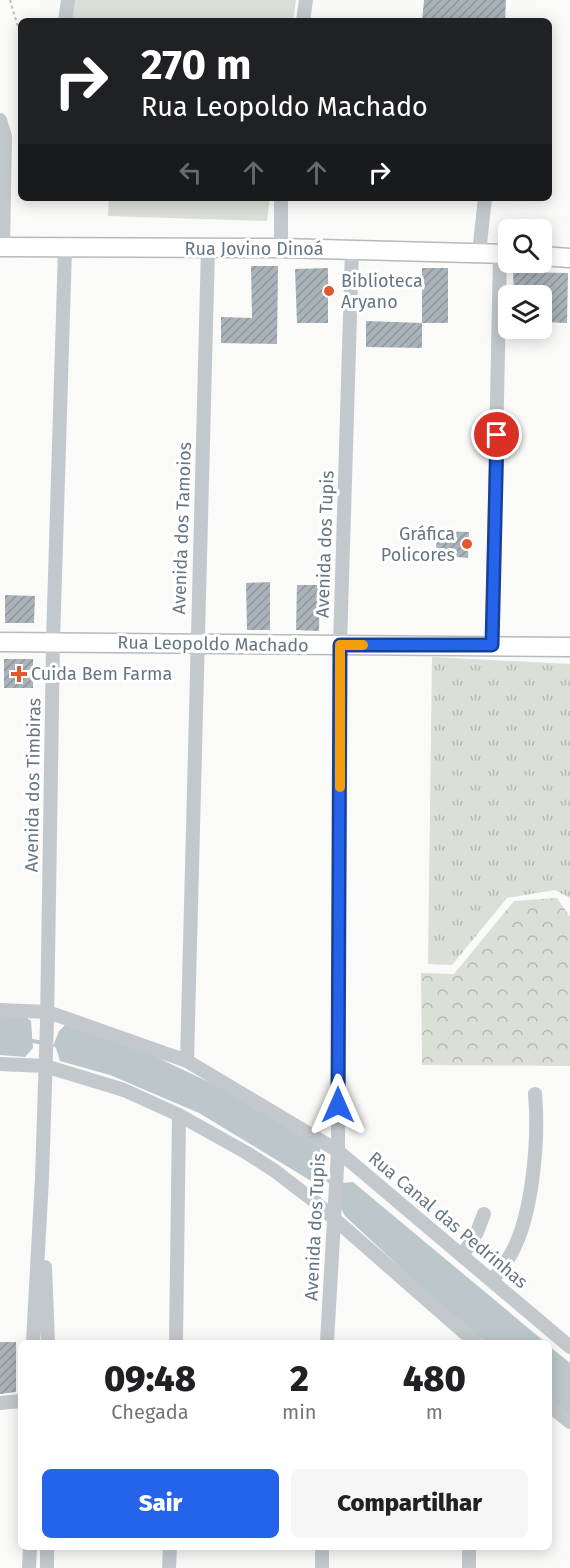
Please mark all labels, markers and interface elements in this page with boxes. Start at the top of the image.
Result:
text: 270 m [141,40,252,90]
icon: right [42,42,120,120]
text: Rua Leopoldo Machado [141,91,428,123]
icon: left [174,156,207,189]
icon: ahead [237,156,270,189]
icon: ahead [300,156,333,189]
icon: right [363,156,396,189]
map controls [498,219,552,339]
button: search [498,219,552,273]
street label: Rua Jovino Dinoá [185,238,323,260]
place label: Biblioteca Aryano [341,270,423,313]
marker: Biblioteca Aryano [322,284,336,298]
button: layers [498,285,552,339]
pin [471,409,522,460]
icon: arrive [480,418,513,451]
street label: Avenida dos Tamoios [168,441,196,615]
street label: Avenida dos Tupis [311,470,339,618]
place label: Gráfica Policores [381,523,455,566]
marker: Gráfica Policores [460,537,474,551]
street label: Rua Leopoldo Machado [117,631,309,657]
place label: Cuida Bem Farma [31,663,172,685]
marker: Cuida Bem Farma [12,667,26,681]
street label: Avenida dos Timbiras [20,698,46,872]
position arrow [306,1073,370,1137]
street label: Rua Canal das Pedrinhas [364,1147,532,1293]
street label: Avenida dos Tupis [300,1153,330,1301]
text: 09:48 [104,1357,196,1401]
text: 2 [290,1357,309,1401]
text: 480 [403,1357,466,1401]
text: Chegada [111,1400,189,1424]
text: min [282,1400,317,1424]
text: m [426,1400,443,1424]
button: Sair [42,1469,279,1538]
button: Compartilhar [291,1469,528,1538]

